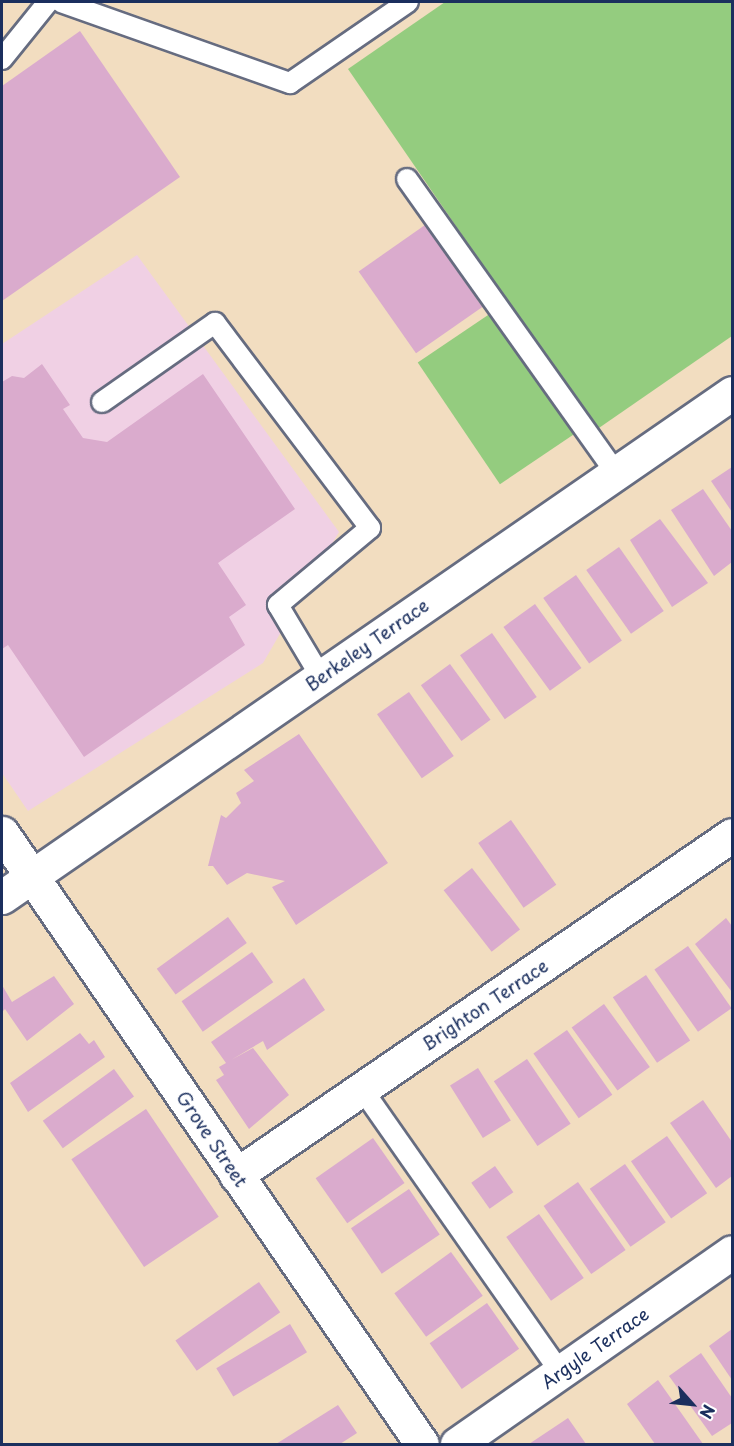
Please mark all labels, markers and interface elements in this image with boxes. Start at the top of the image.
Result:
street label: Berkeley Terrace [301,594,433,696]
street label: Brighton Terrace [418,955,552,1055]
street label: Grove Street [172,1087,252,1191]
street label: Argyle Terrace [537,1303,653,1393]
north arrow [662,1374,722,1434]
text: N [694,1401,722,1423]

